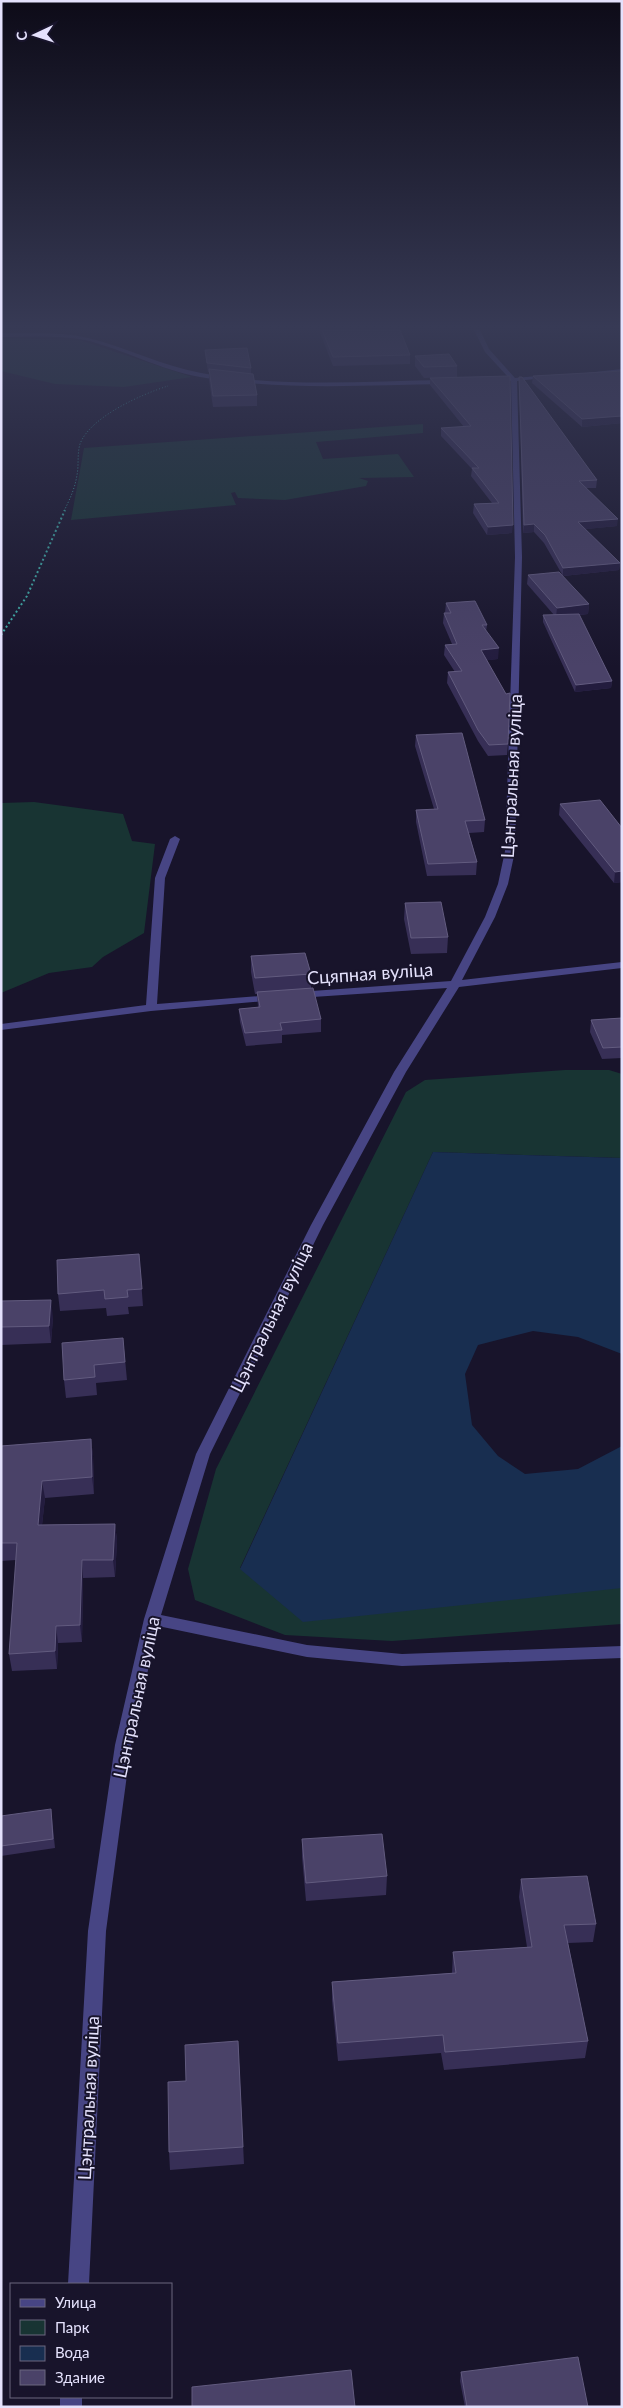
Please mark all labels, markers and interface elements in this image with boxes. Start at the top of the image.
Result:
north arrow [10,10,60,60]
text: С [13,30,30,41]
street label: Цэнтральная вуліца [496,693,526,859]
street label: Сцяпная вуліца [306,958,434,988]
street label: Цэнтральная вуліца [225,1238,317,1396]
street label: Цэнтральная вуліца [108,1614,164,1780]
street label: Цэнтральная вуліца [73,2015,103,2181]
legend [10,2283,172,2398]
text: Улица [55,2293,96,2311]
text: Парк [55,2318,90,2336]
text: Вода [55,2343,90,2361]
text: Здание [55,2368,105,2386]

